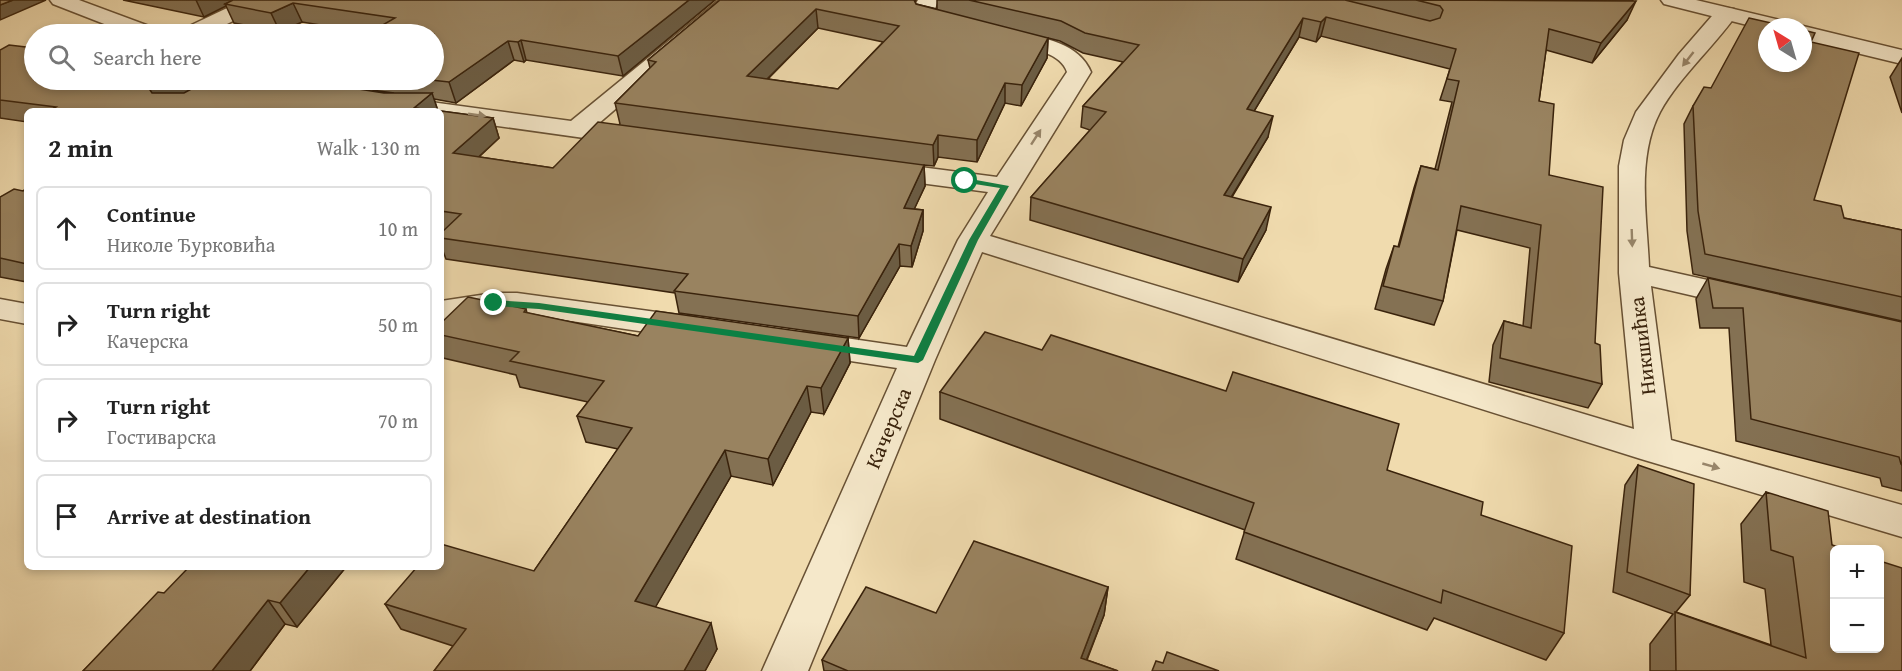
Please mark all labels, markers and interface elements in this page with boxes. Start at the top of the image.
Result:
north arrow [1758,18,1812,72]
search box [24,24,444,90]
icon: search [45,41,78,74]
text: Search here [93,41,202,73]
one-way arrow [1683,51,1695,66]
one-way arrow [467,111,486,120]
text: 2 min [48,128,113,167]
one-way arrow [1031,129,1042,145]
text: Walk · 130 m [317,133,420,162]
route start [951,167,977,193]
text: Continue [107,198,196,230]
icon: ahead [50,212,83,245]
text: 10 m [378,214,418,243]
one-way arrow [1628,228,1637,247]
text: Николе Ђурковића [107,230,275,259]
route end [480,289,506,315]
text: Turn right [107,294,210,326]
street label: Никшићка [1621,295,1663,397]
icon: right [50,308,83,341]
text: 50 m [378,310,418,339]
text: Качерска [107,326,189,355]
street label: Качерска [857,383,919,473]
text: Turn right [107,390,210,422]
icon: right [50,404,83,437]
text: 70 m [378,406,418,435]
text: Гостиварска [107,422,216,451]
one-way arrow [1701,461,1720,471]
icon: arrive [50,500,83,533]
text: Arrive at destination [107,500,311,532]
map controls [1830,545,1884,653]
button: + [1830,545,1884,599]
button: − [1830,599,1884,653]

